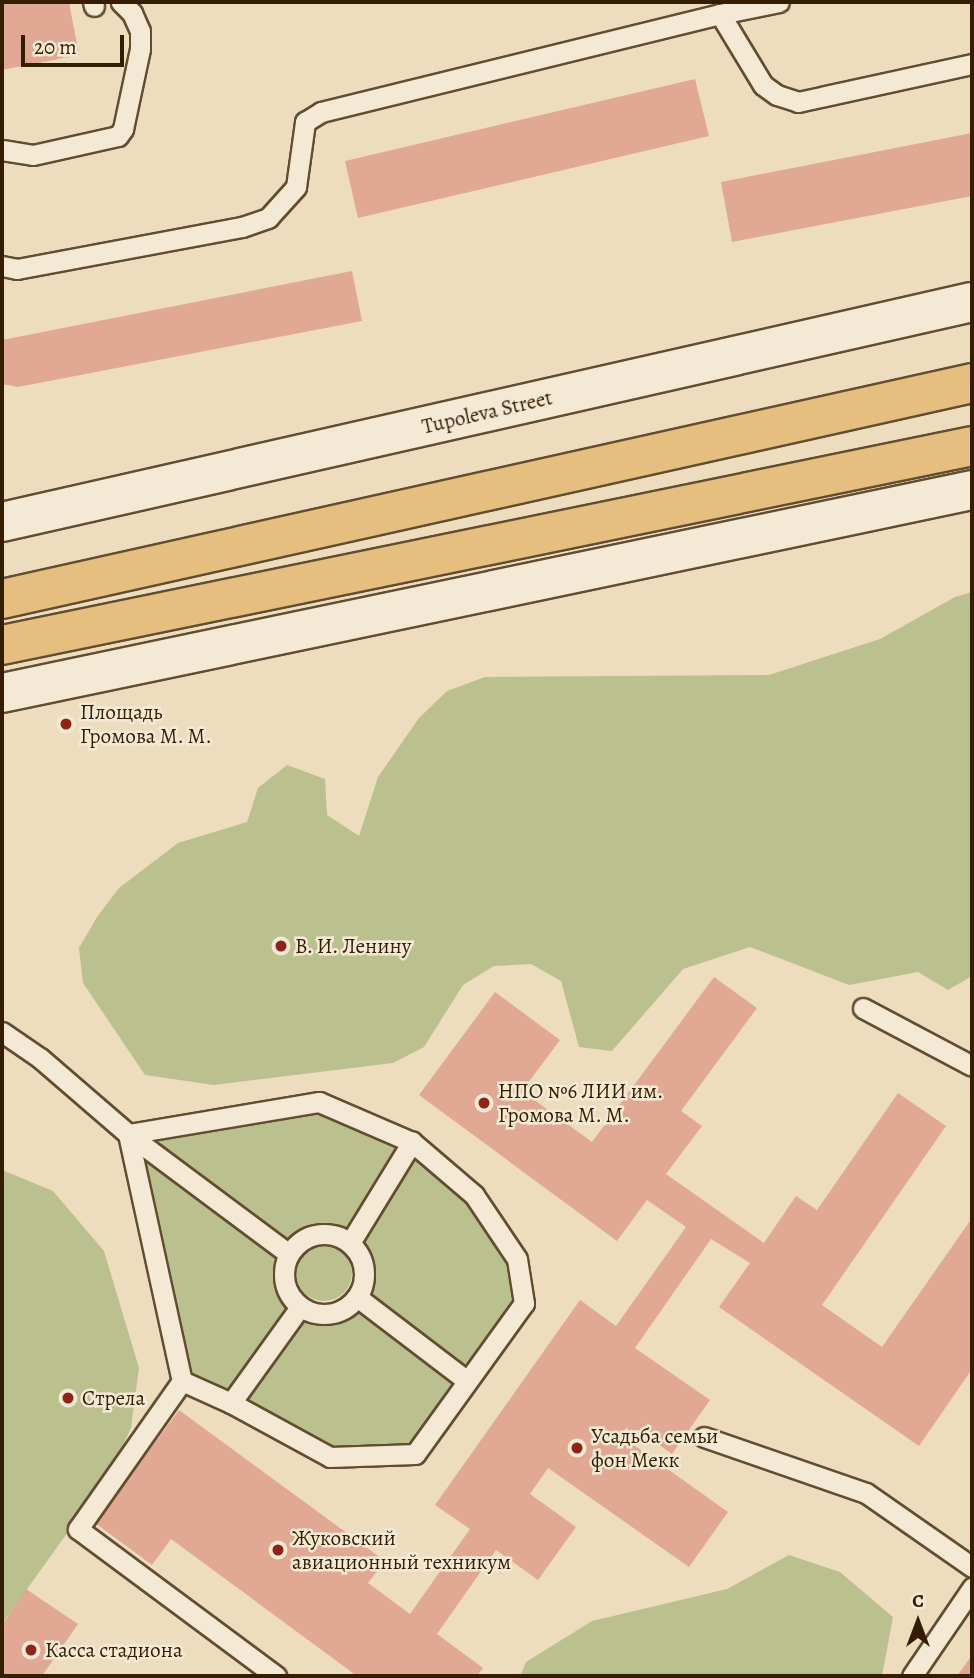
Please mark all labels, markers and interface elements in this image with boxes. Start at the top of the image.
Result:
scale bar [24,21,128,65]
text: 20 m [34,33,77,61]
street label: Tupoleva Street [419,385,555,439]
place label: Площадь Громова М. М. [80,699,212,749]
marker: Площадь Громова М. М. [58,716,74,732]
place label: В. И. Ленину [295,933,412,959]
marker: В. И. Ленину [273,938,289,954]
place label: НПО №6 ЛИИ им. Громова М. М. [498,1078,664,1128]
marker: НПО №6 ЛИИ им. Громова М. М. [476,1095,492,1111]
place label: Стрела [82,1385,145,1411]
marker: Стрела [60,1390,76,1406]
place label: Усадьба семьи фон Мекк [591,1423,718,1473]
marker: Усадьба семьи фон Мекк [569,1440,585,1456]
place label: Жуковский авиационный техникум [292,1525,511,1575]
marker: Жуковский авиационный техникум [270,1542,286,1558]
north arrow [883,1587,953,1657]
text: С [912,1588,924,1614]
place label: Касса стадиона [45,1637,183,1663]
marker: Касса стадиона [23,1642,39,1658]

